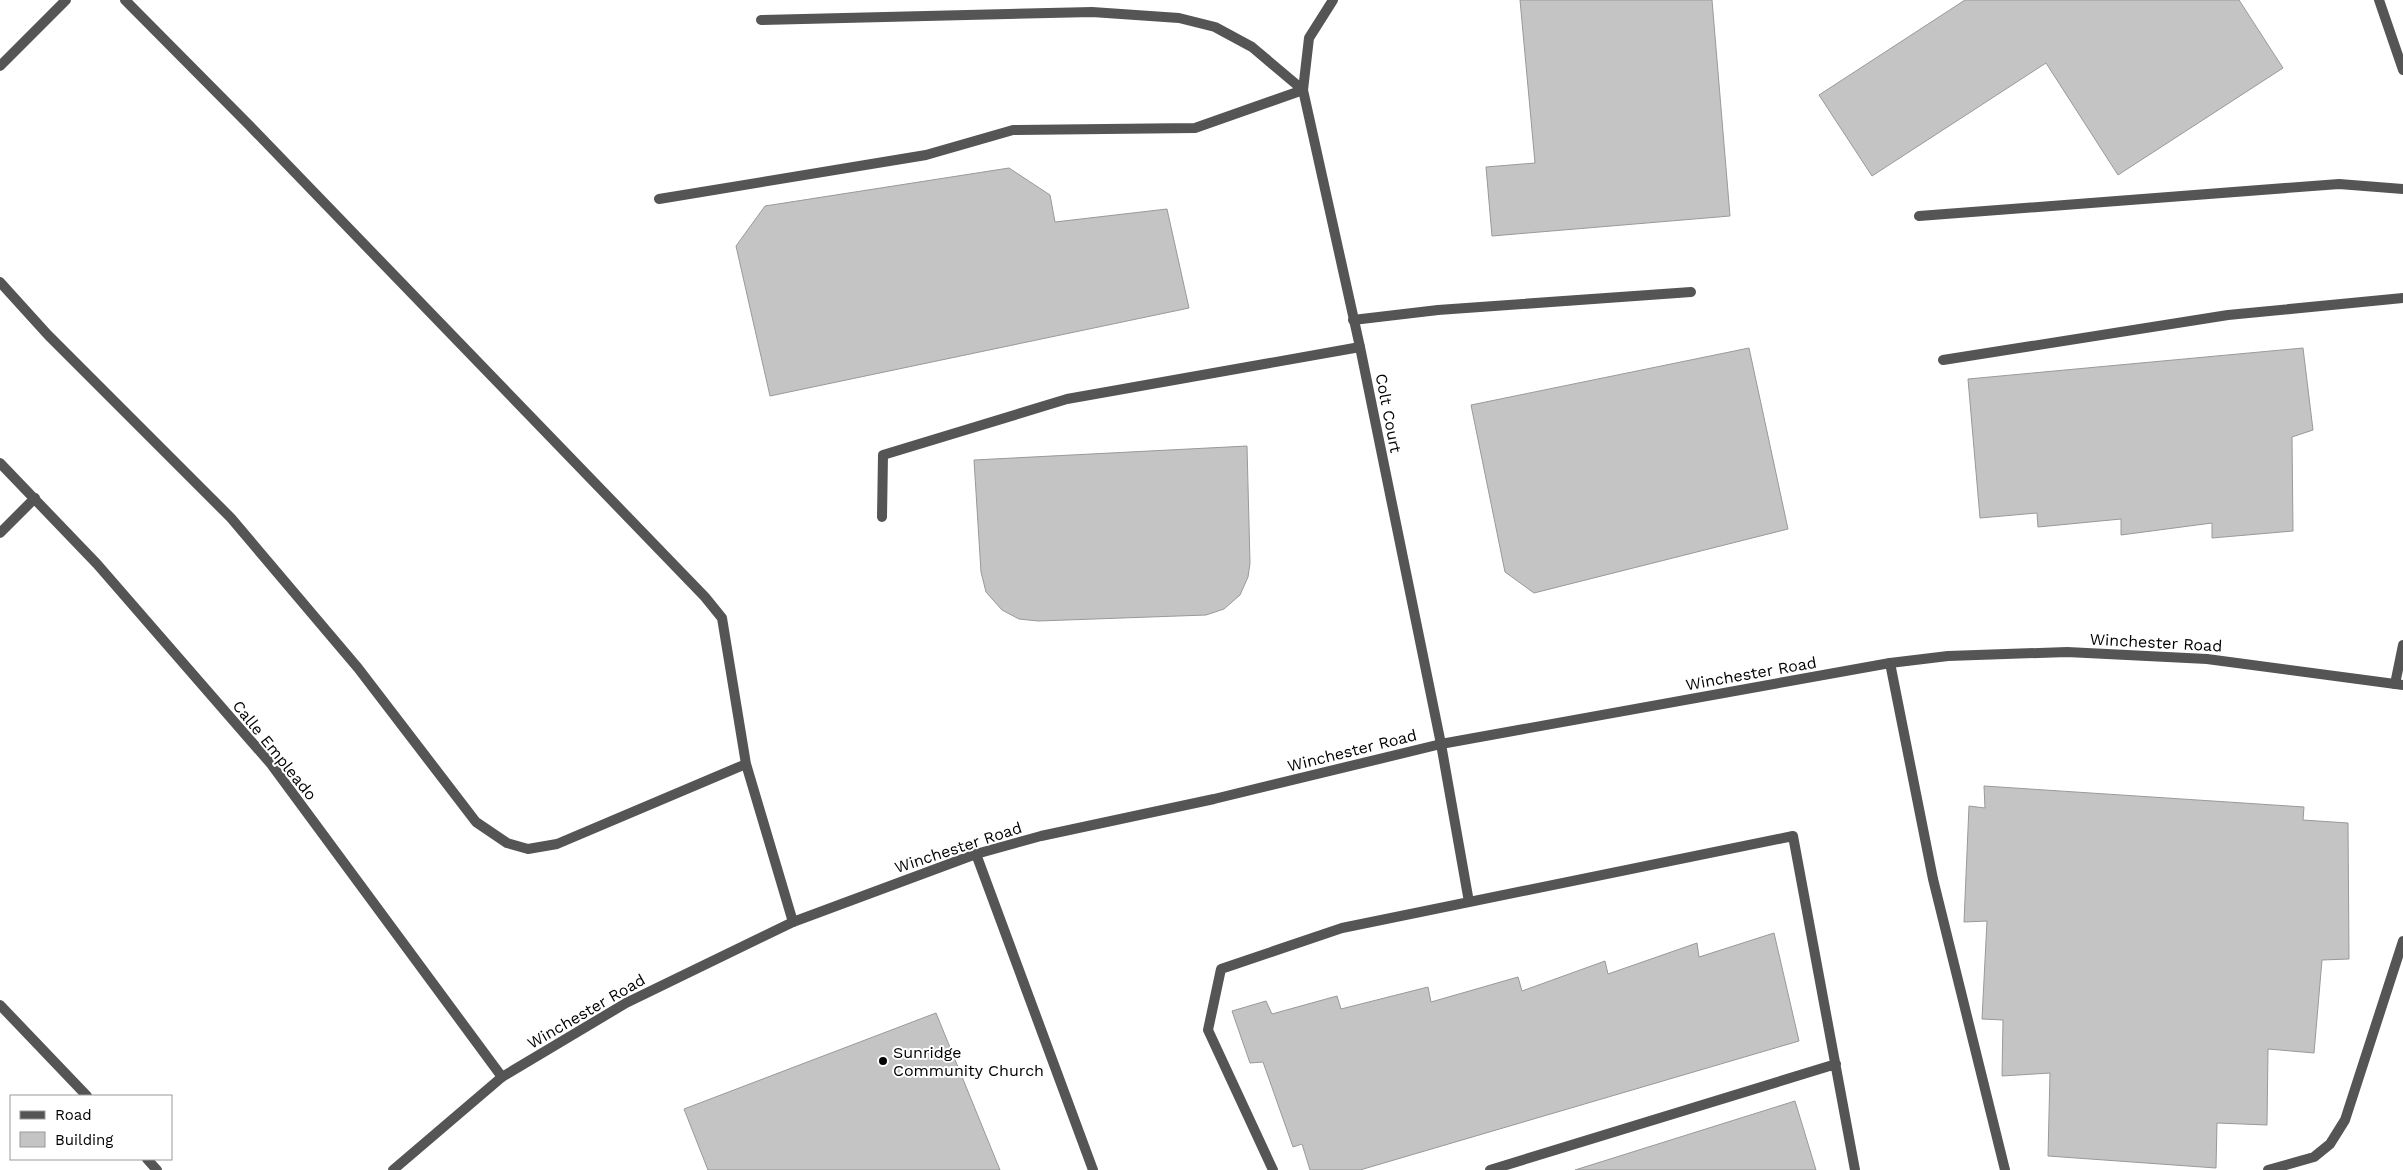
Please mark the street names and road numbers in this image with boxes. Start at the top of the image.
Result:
street label: Colt Court [1372,372,1406,455]
street label: Winchester Road [2089,630,2223,655]
street label: Winchester Road [1684,653,1818,694]
street label: Calle Empleado [229,697,321,804]
street label: Winchester Road [1285,725,1419,776]
street label: Winchester Road [892,818,1024,877]
street label: Winchester Road [524,970,648,1053]

